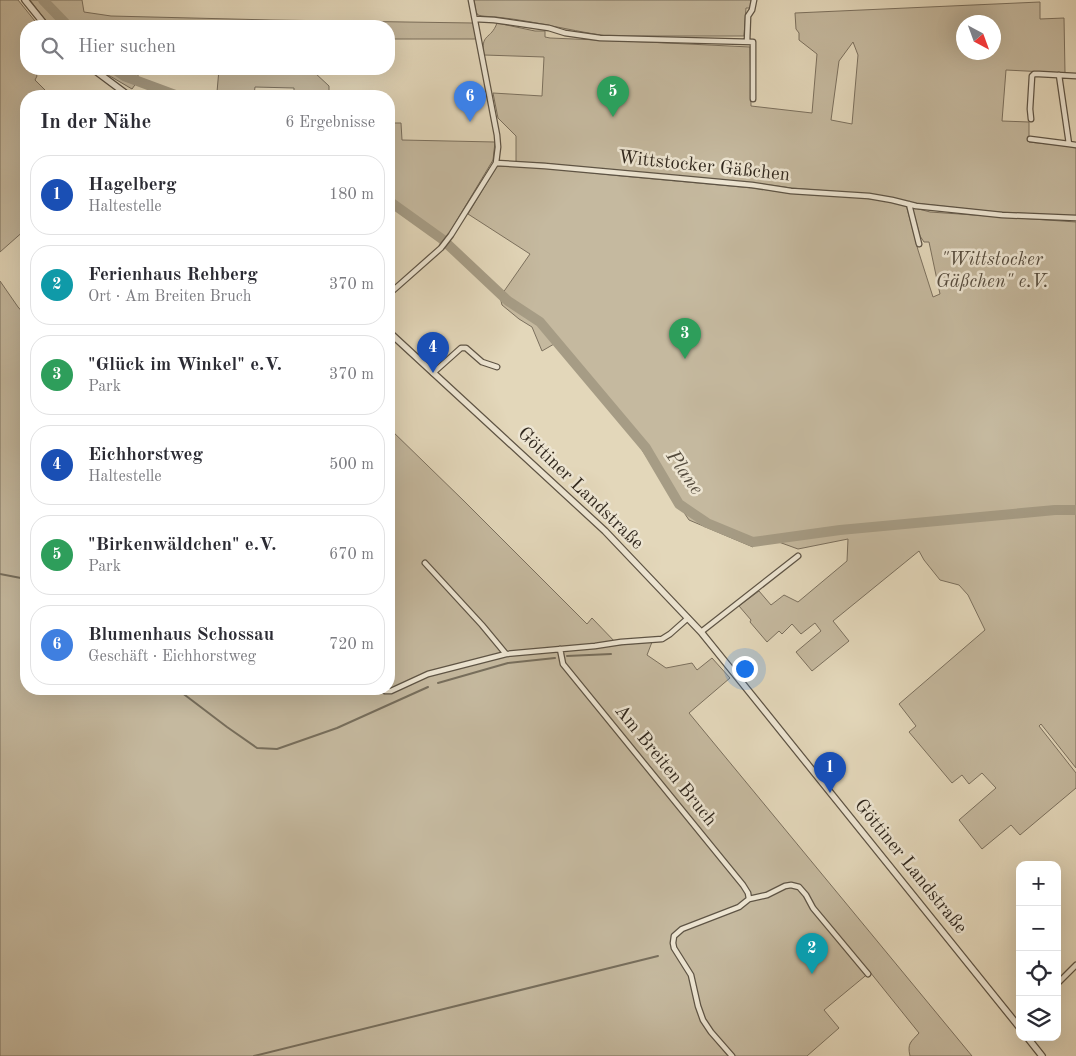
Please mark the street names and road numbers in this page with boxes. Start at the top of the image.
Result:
street label: Wittstocker Gäßchen [617,149,791,185]
street label: Göttiner Landstraße [513,424,647,554]
street label: Am Breiten Bruch [610,702,720,830]
street label: Göttiner Landstraße [850,796,970,938]

